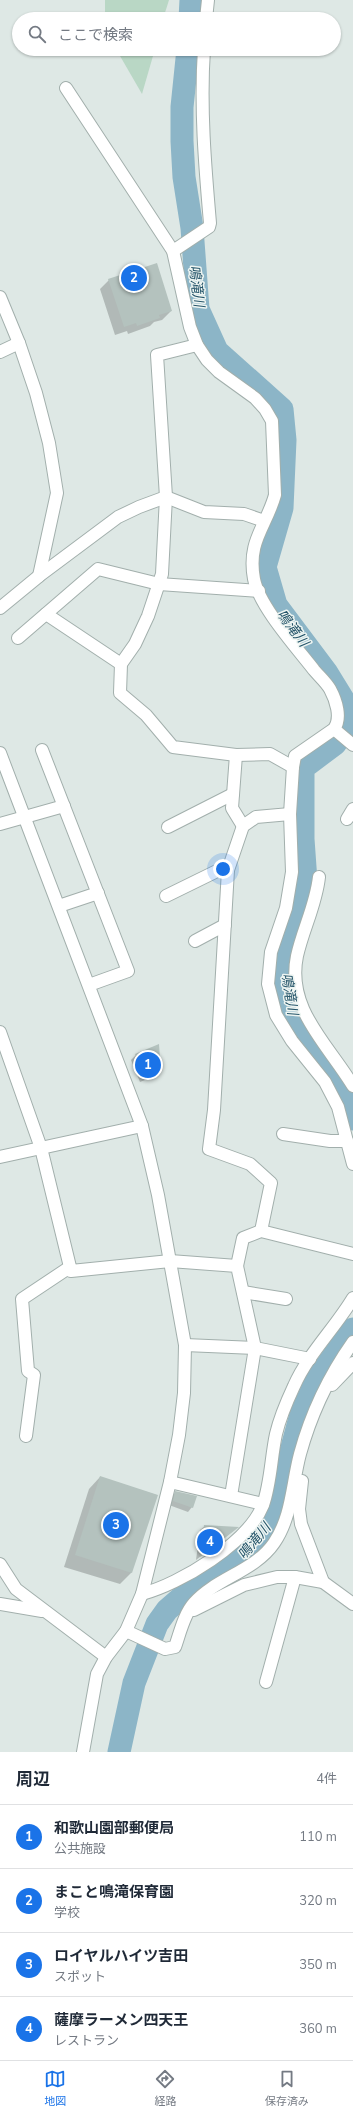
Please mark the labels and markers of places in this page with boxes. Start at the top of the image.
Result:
pin: 2 [121,263,147,293]
pin: 1 [135,1050,161,1080]
pin: 3 [103,1510,129,1540]
pin: 4 [197,1527,223,1557]

